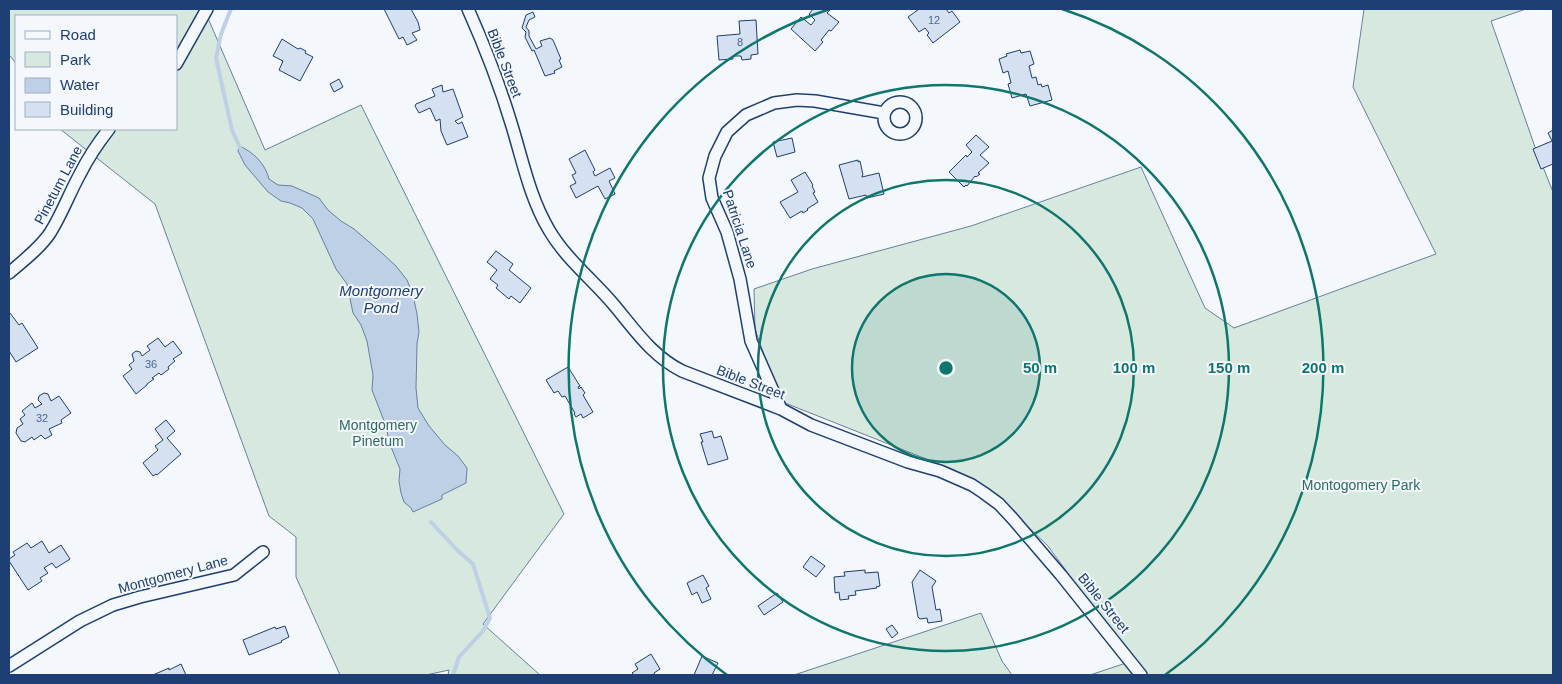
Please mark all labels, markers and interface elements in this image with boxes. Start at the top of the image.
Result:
house number: 12 [928,14,940,26]
legend [15,15,178,130]
text: Road [60,26,96,43]
street label: Bible Street [485,26,525,100]
house number: 8 [737,36,743,48]
text: Park [60,51,91,68]
text: Water [60,76,99,93]
text: Building [60,101,113,118]
street label: Pinetum Lane [31,143,85,227]
street label: Patricia Lane [720,188,760,271]
water label: Montgomery Pond [339,282,424,316]
house number: 36 [145,358,157,370]
centre of rings [937,359,955,377]
text: 50 m [1023,359,1057,376]
text: 100 m [1113,359,1155,376]
text: 150 m [1208,359,1250,376]
text: 200 m [1302,359,1344,376]
street label: Bible Street [714,362,788,402]
house number: 32 [36,412,48,424]
park label: Montgomery Pinetum [339,417,417,449]
park label: Montogomery Park [1302,477,1421,493]
street label: Montgomery Lane [116,552,230,596]
street label: Bible Street [1075,570,1133,636]

